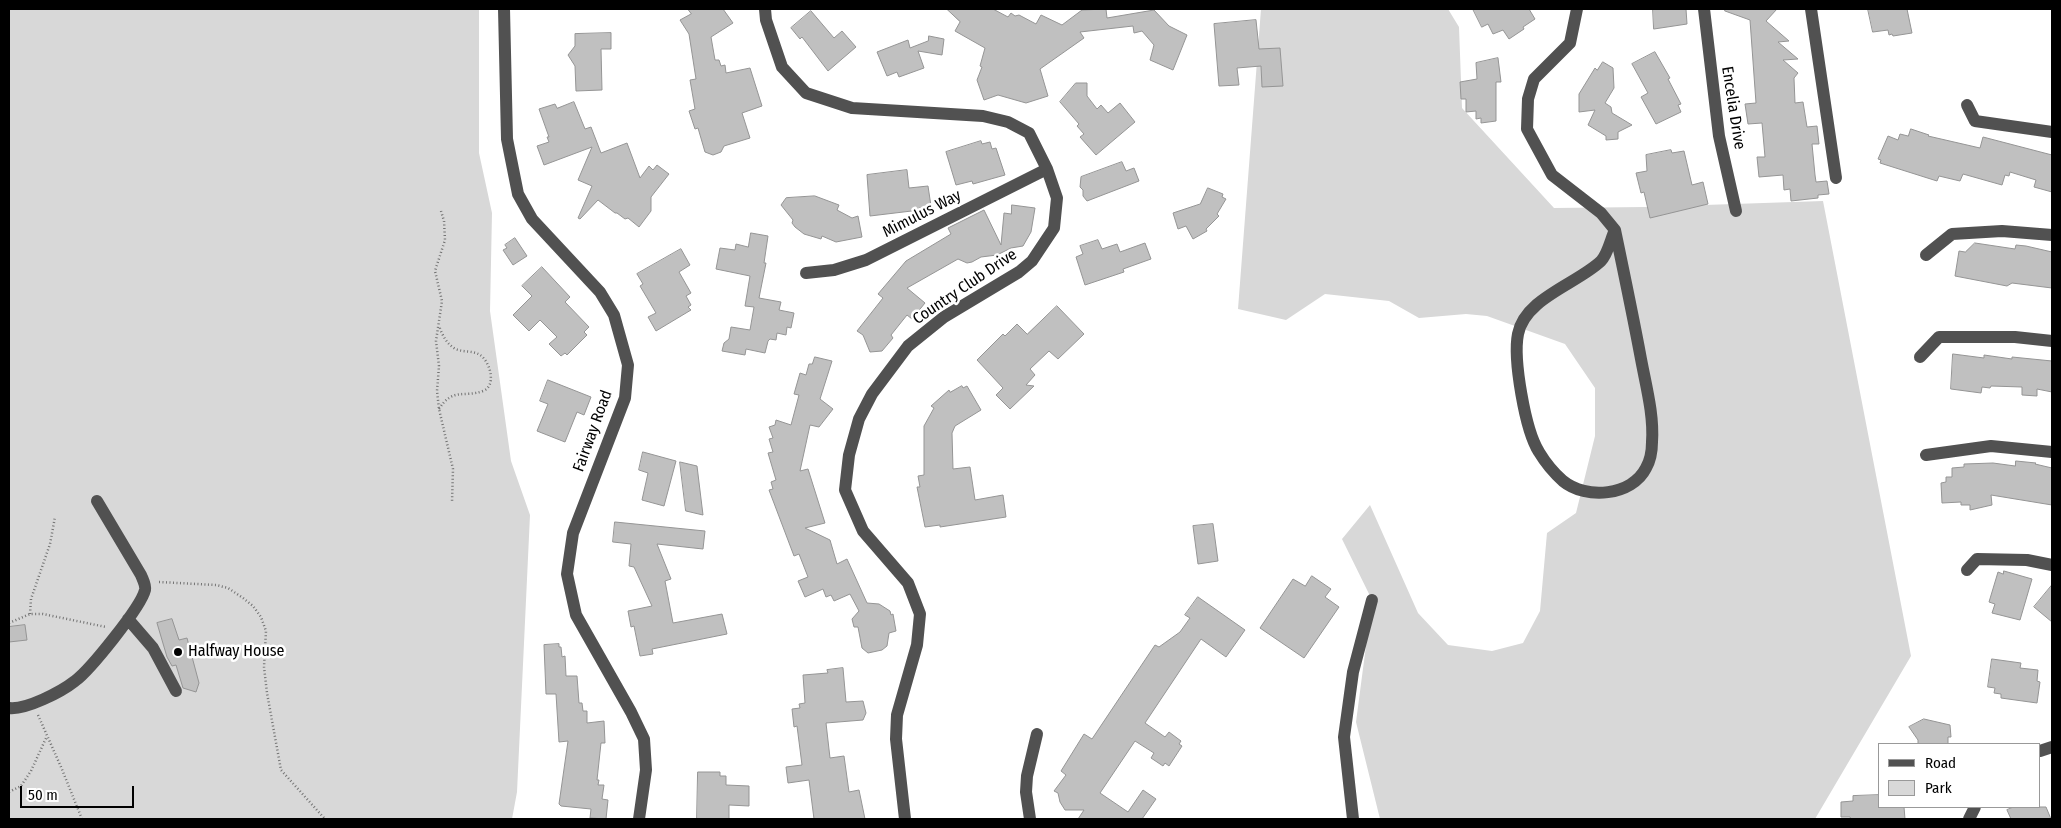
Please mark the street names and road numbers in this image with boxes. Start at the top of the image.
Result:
street label: Encelia Drive [1717,65,1749,151]
street label: Mimulus Way [880,186,964,242]
street label: Country Club Drive [909,245,1021,329]
street label: Fairway Road [569,388,617,474]

